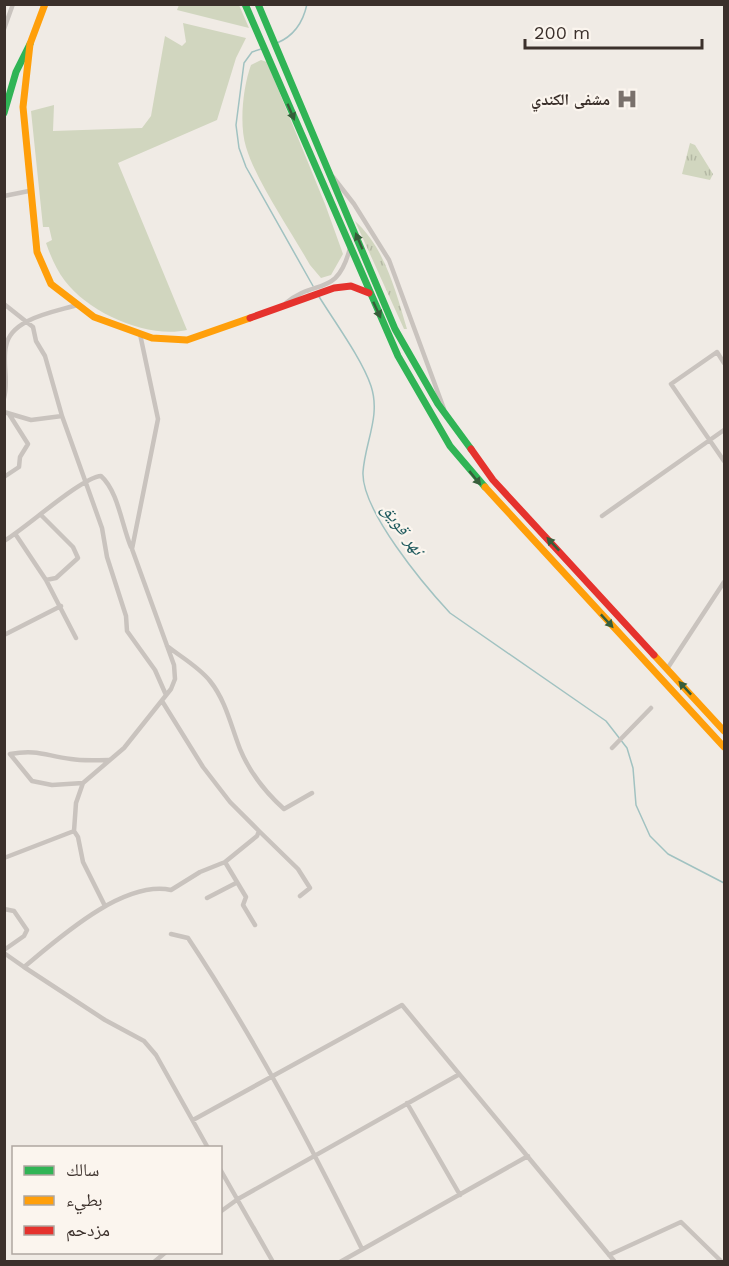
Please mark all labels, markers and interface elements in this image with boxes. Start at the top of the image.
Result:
scale bar [525,12,702,50]
text: 200 m [534,22,590,43]
hospital icon: مشفى الكندي [615,87,639,111]
place label: مشفى الكندي [531,90,610,112]
one-way arrow [286,103,296,121]
one-way arrow [354,232,364,250]
one-way arrow [372,302,381,319]
one-way arrow [469,470,481,485]
water label: نهر قويق [377,499,431,562]
one-way arrow [546,538,560,552]
one-way arrow [600,614,614,629]
one-way arrow [678,681,692,695]
legend [12,1146,222,1254]
text: سالك [66,1159,99,1180]
text: بطيء [66,1189,103,1215]
text: مزدحم [66,1219,110,1242]

